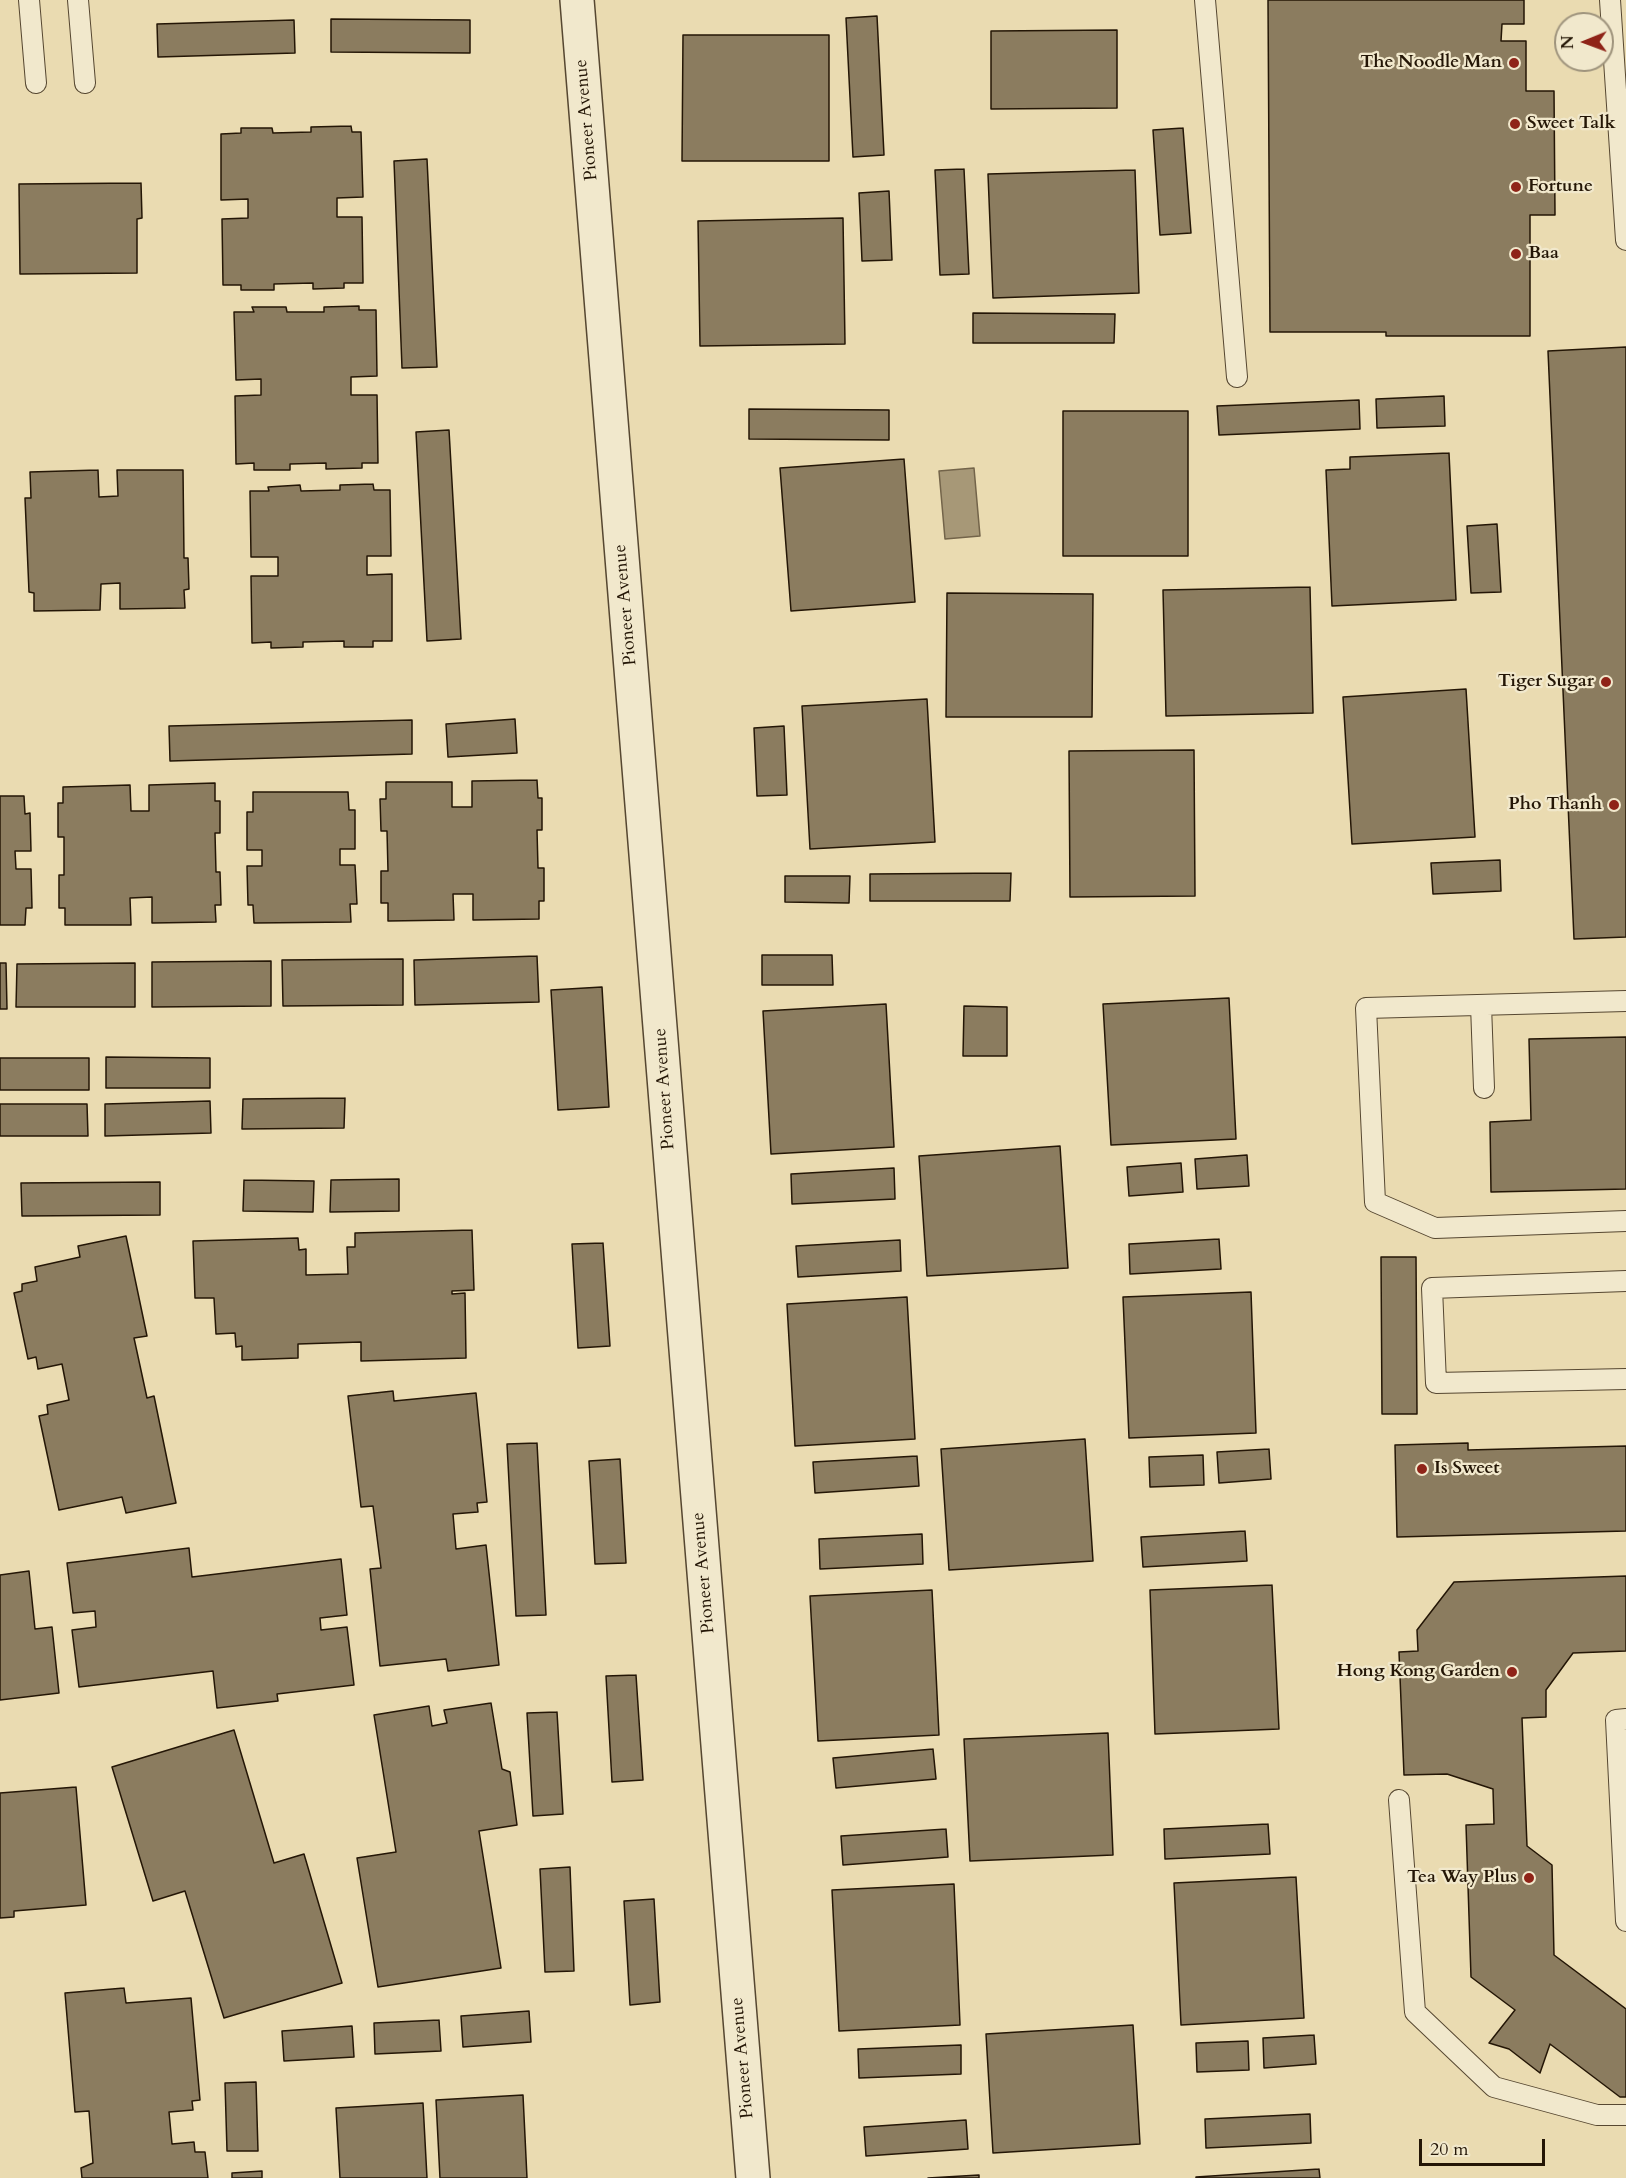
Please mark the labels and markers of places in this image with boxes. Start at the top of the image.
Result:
place label: The Noodle Man [1360,52,1502,74]
marker: The Noodle Man [1507,56,1521,70]
place label: Sweet Talk [1527,113,1616,135]
marker: Sweet Talk [1508,117,1522,131]
place label: Fortune [1528,176,1593,198]
marker: Fortune [1509,180,1523,194]
place label: Baa [1528,243,1559,265]
marker: Baa [1509,247,1523,261]
place label: Tiger Sugar [1498,671,1594,693]
marker: Tiger Sugar [1599,675,1613,689]
place label: Pho Thanh [1508,794,1602,816]
marker: Pho Thanh [1607,798,1621,812]
place label: Is Sweet [1434,1458,1500,1480]
marker: Is Sweet [1415,1462,1429,1476]
place label: Hong Kong Garden [1337,1661,1500,1683]
marker: Hong Kong Garden [1505,1665,1519,1679]
place label: Tea Way Plus [1407,1867,1517,1889]
marker: Tea Way Plus [1522,1871,1536,1885]

